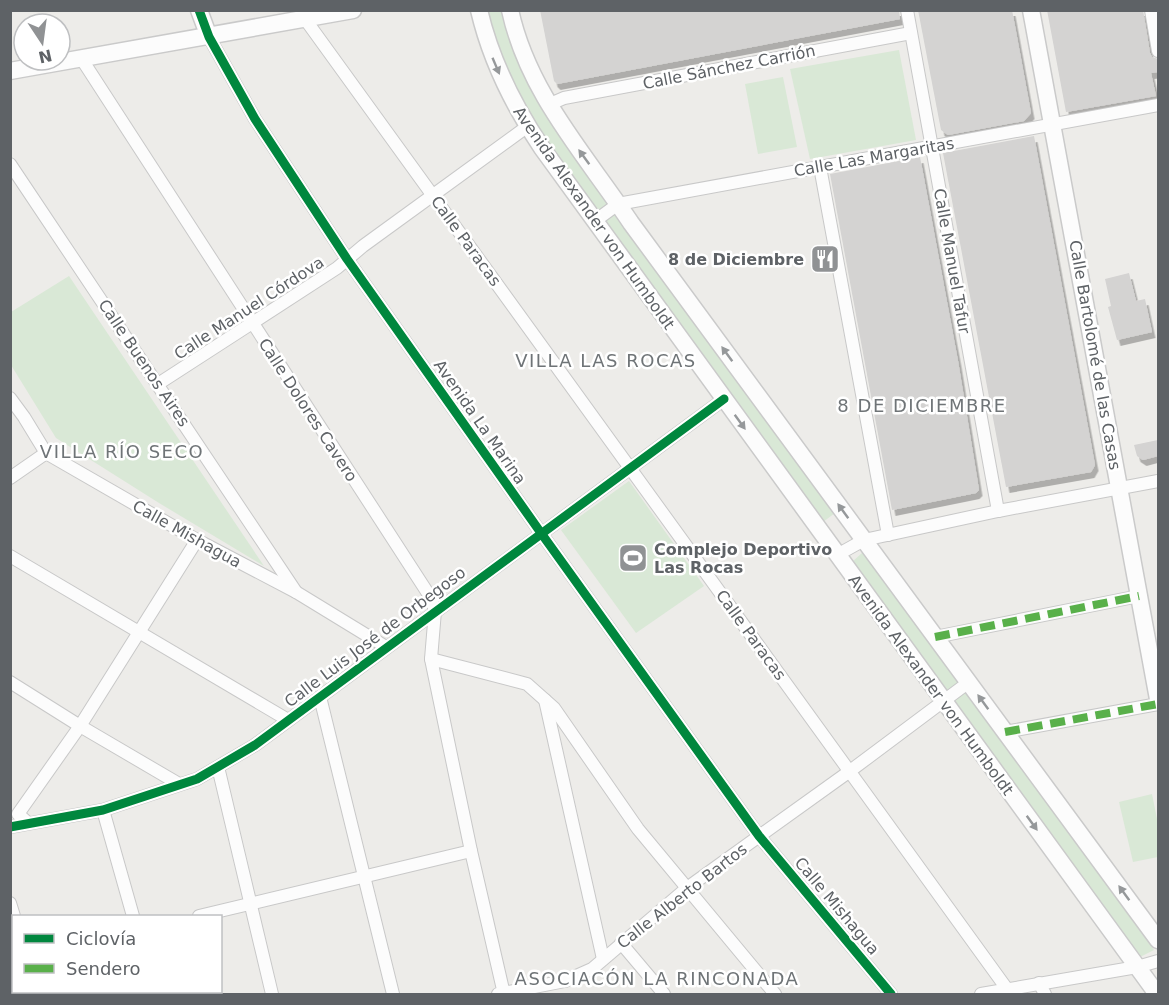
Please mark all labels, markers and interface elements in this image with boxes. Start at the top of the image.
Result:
north arrow [12,12,72,72]
street label: Calle Sánchez Carrión [641,41,817,93]
text: N [37,45,54,67]
one-way arrow [491,58,501,76]
street label: Avenida Alexander von Humboldt [509,103,679,333]
street label: Calle Las Margaritas [792,134,956,180]
one-way arrow [578,149,590,165]
street label: Calle Manuel Tafur [930,187,974,336]
street label: Calle Paracas [427,192,505,290]
street label: Calle Bartolomé de las Casas [1065,239,1125,471]
restaurant icon: 8 de Diciembre [809,243,841,275]
place label: 8 de Diciembre [668,250,804,269]
street label: Calle Manuel Córdova [171,253,327,363]
street label: Calle Buenos Aires [94,296,194,430]
street label: Calle Dolores Cavero [255,335,361,485]
one-way arrow [721,346,734,362]
district label: VILLA LAS ROCAS [515,350,697,371]
street label: Avenida La Marina [430,356,530,488]
district label: 8 DE DICIEMBRE [837,395,1007,416]
one-way arrow [734,413,746,429]
district label: VILLA RÍO SECO [40,441,204,462]
street label: Calle Mishagua [129,496,245,572]
one-way arrow [837,504,849,520]
place label: Complejo Deportivo Las Rocas [654,540,832,577]
sports icon: Complejo Deportivo Las Rocas [617,542,649,574]
street label: Calle Luis José de Orbegoso [281,563,469,711]
street label: Avenida Alexander von Humboldt [845,571,1017,799]
street label: Calle Paracas [712,586,790,684]
one-way arrow [978,694,990,709]
one-way arrow [1026,814,1038,830]
street label: Calle Alberto Bartos [613,839,751,953]
street label: Calle Mishagua [791,853,883,959]
one-way arrow [1118,885,1130,901]
legend [12,915,222,993]
text: Ciclovía [66,928,136,949]
text: Sendero [66,958,140,979]
district label: ASOCIACÓN LA RINCONADA [515,968,799,989]

